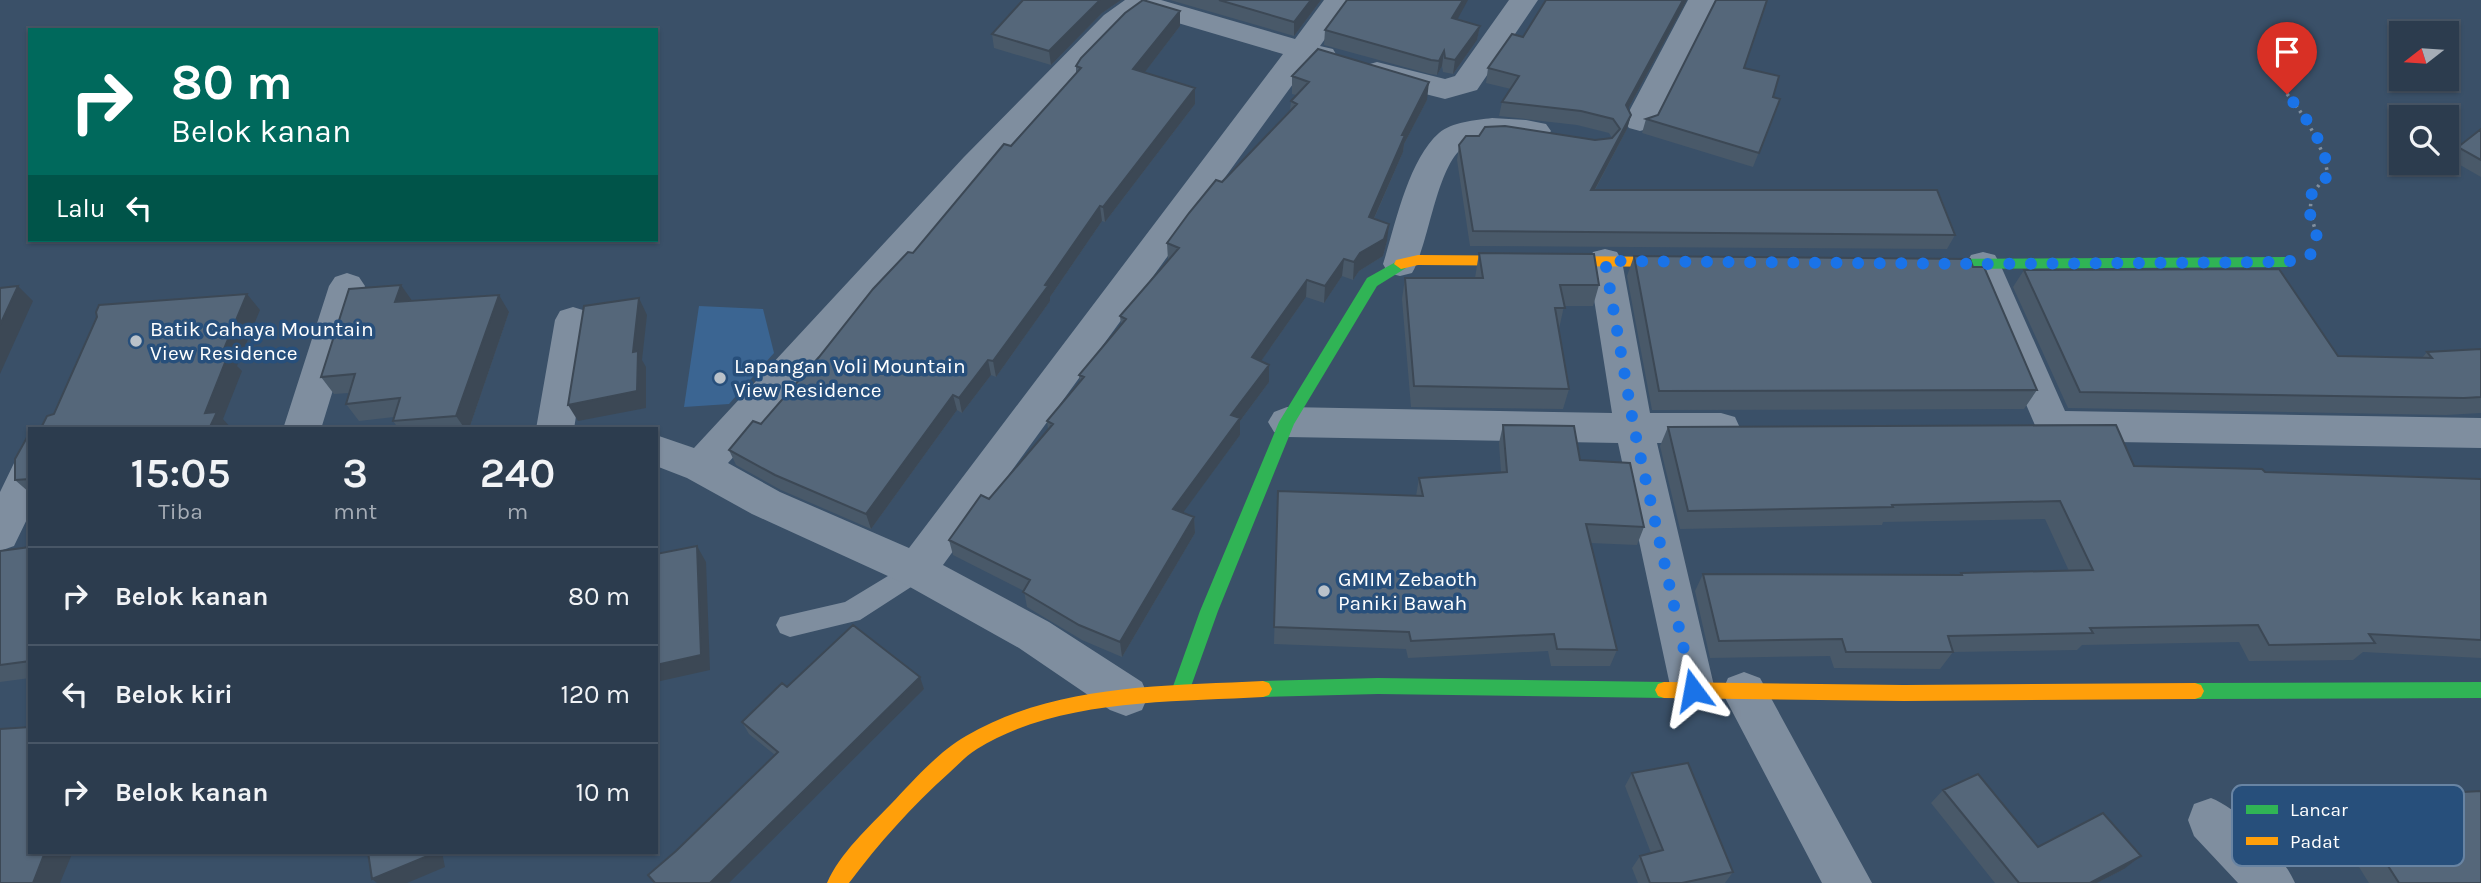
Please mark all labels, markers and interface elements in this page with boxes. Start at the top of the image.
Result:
north arrow [2389,21,2459,91]
map controls [2389,21,2459,175]
pin [2257,22,2317,94]
icon: arrive [2268,33,2306,71]
text: 80 m [171,54,293,111]
icon: right [56,56,147,147]
button: search [2389,105,2459,175]
text: Belok kanan [171,113,351,150]
icon: left [120,189,158,227]
text: Lalu [56,193,106,224]
place label: Batik Cahaya Mountain View Residence [150,317,374,365]
marker: Batik Cahaya Mountain View Residence [128,333,144,349]
place label: Lapangan Voli Mountain View Residence [734,354,966,402]
marker: Lapangan Voli Mountain View Residence [712,370,728,386]
text: 15:05 [130,448,231,498]
text: 3 [342,448,368,498]
text: 240 [480,448,555,498]
text: Tiba [158,498,203,525]
text: mnt [333,498,377,525]
text: m [507,498,528,525]
place label: GMIM Zebaoth Paniki Bawah [1338,567,1477,615]
icon: right [56,577,94,615]
text: Belok kanan [115,581,268,612]
text: 80 m [568,581,630,612]
marker: GMIM Zebaoth Paniki Bawah [1316,583,1332,599]
position arrow [1656,653,1730,727]
icon: left [56,675,94,713]
text: Belok kiri [115,679,233,710]
text: 120 m [560,679,630,710]
icon: right [56,773,94,811]
text: Belok kanan [115,777,268,808]
text: 10 m [575,777,630,808]
legend [2232,785,2464,866]
text: Lancar [2290,799,2348,821]
text: Padat [2290,831,2340,853]

